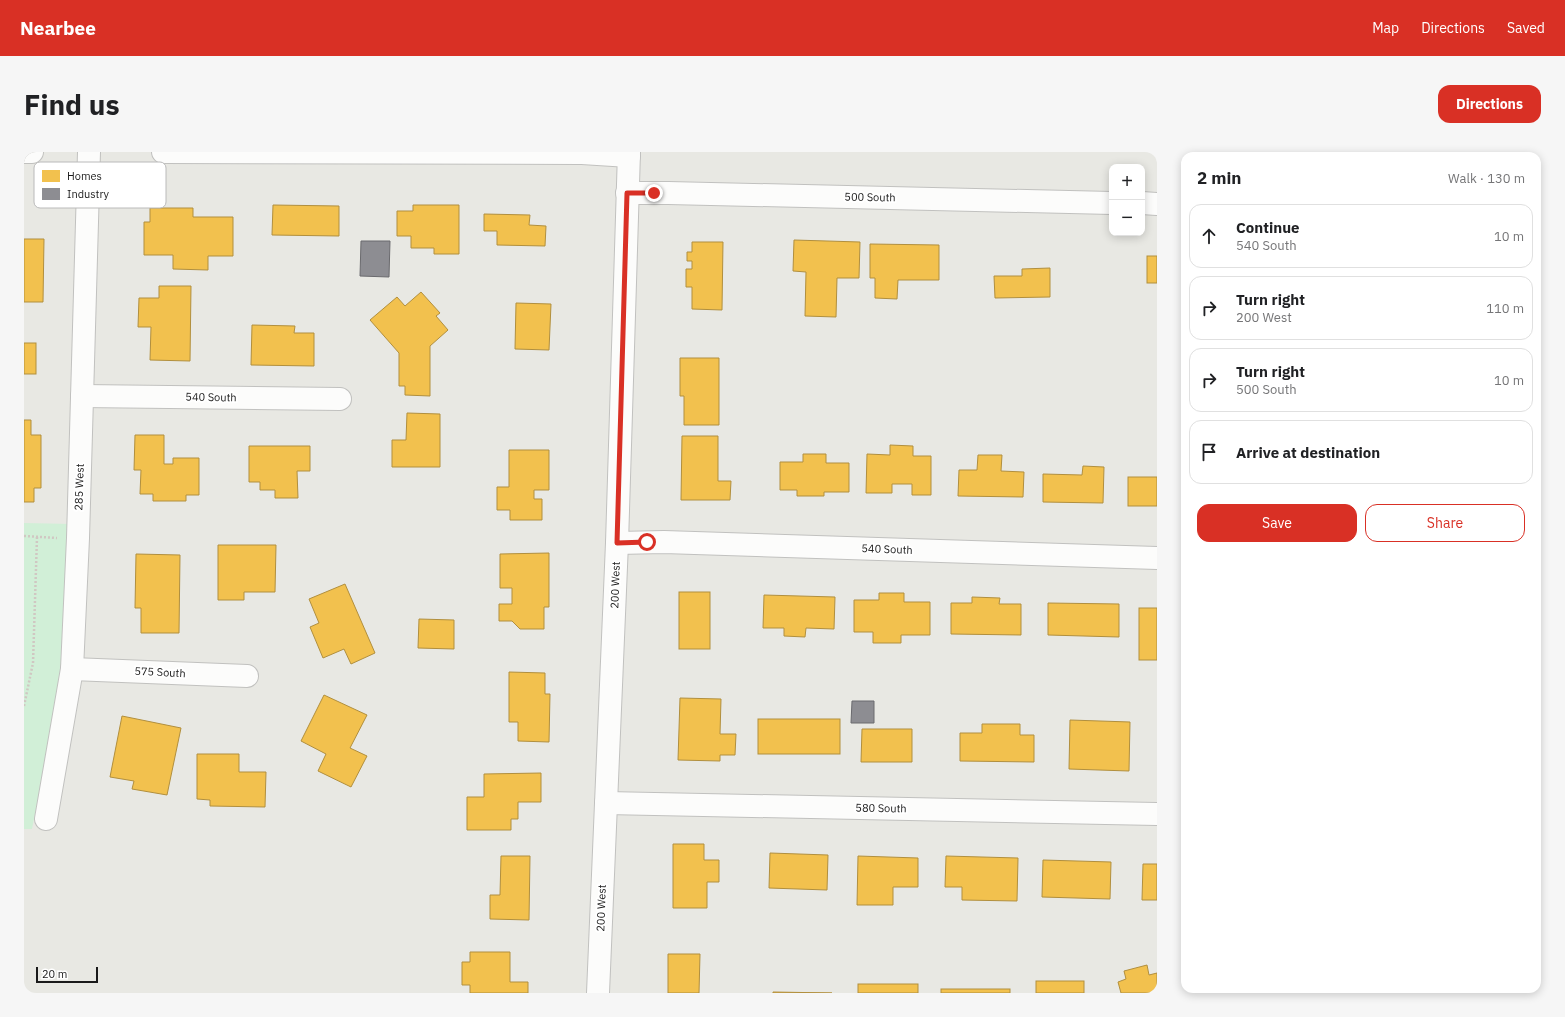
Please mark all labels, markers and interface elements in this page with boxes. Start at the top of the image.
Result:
text: Nearbee [20,16,96,40]
text: Map [1372,19,1399,37]
text: Directions [1421,19,1485,37]
text: Saved [1507,19,1545,37]
button: Directions [1438,85,1541,123]
text: Find us [24,86,120,123]
legend [34,162,166,208]
map controls [1109,164,1145,236]
button: + [1109,164,1145,200]
text: 2 min [1197,167,1241,189]
text: Homes [67,169,102,183]
text: Walk · 130 m [1448,170,1525,187]
route end [645,184,663,202]
text: Industry [67,187,110,201]
street label: 500 South [844,190,896,204]
button: − [1109,200,1145,236]
text: Continue [1236,218,1300,237]
icon: ahead [1198,225,1220,247]
text: 10 m [1494,228,1524,245]
text: 540 South [1236,237,1297,254]
text: Turn right [1236,290,1305,309]
icon: right [1198,297,1220,319]
text: 110 m [1486,300,1524,317]
text: 200 West [1236,309,1292,326]
text: Turn right [1236,362,1305,381]
icon: right [1198,369,1220,391]
text: 10 m [1494,372,1524,389]
text: 500 South [1236,381,1297,398]
street label: 540 South [185,390,237,404]
icon: arrive [1198,441,1220,463]
text: Arrive at destination [1236,443,1380,462]
street label: 285 West [71,463,87,511]
button: Save [1197,504,1357,542]
button: Share [1365,504,1525,542]
route start [638,533,656,551]
street label: 540 South [861,541,913,557]
street label: 200 West [607,561,623,609]
street label: 575 South [134,664,186,680]
street label: 580 South [855,801,907,815]
street label: 200 West [593,884,609,932]
scale bar [36,965,98,984]
text: 20 m [42,967,67,981]

